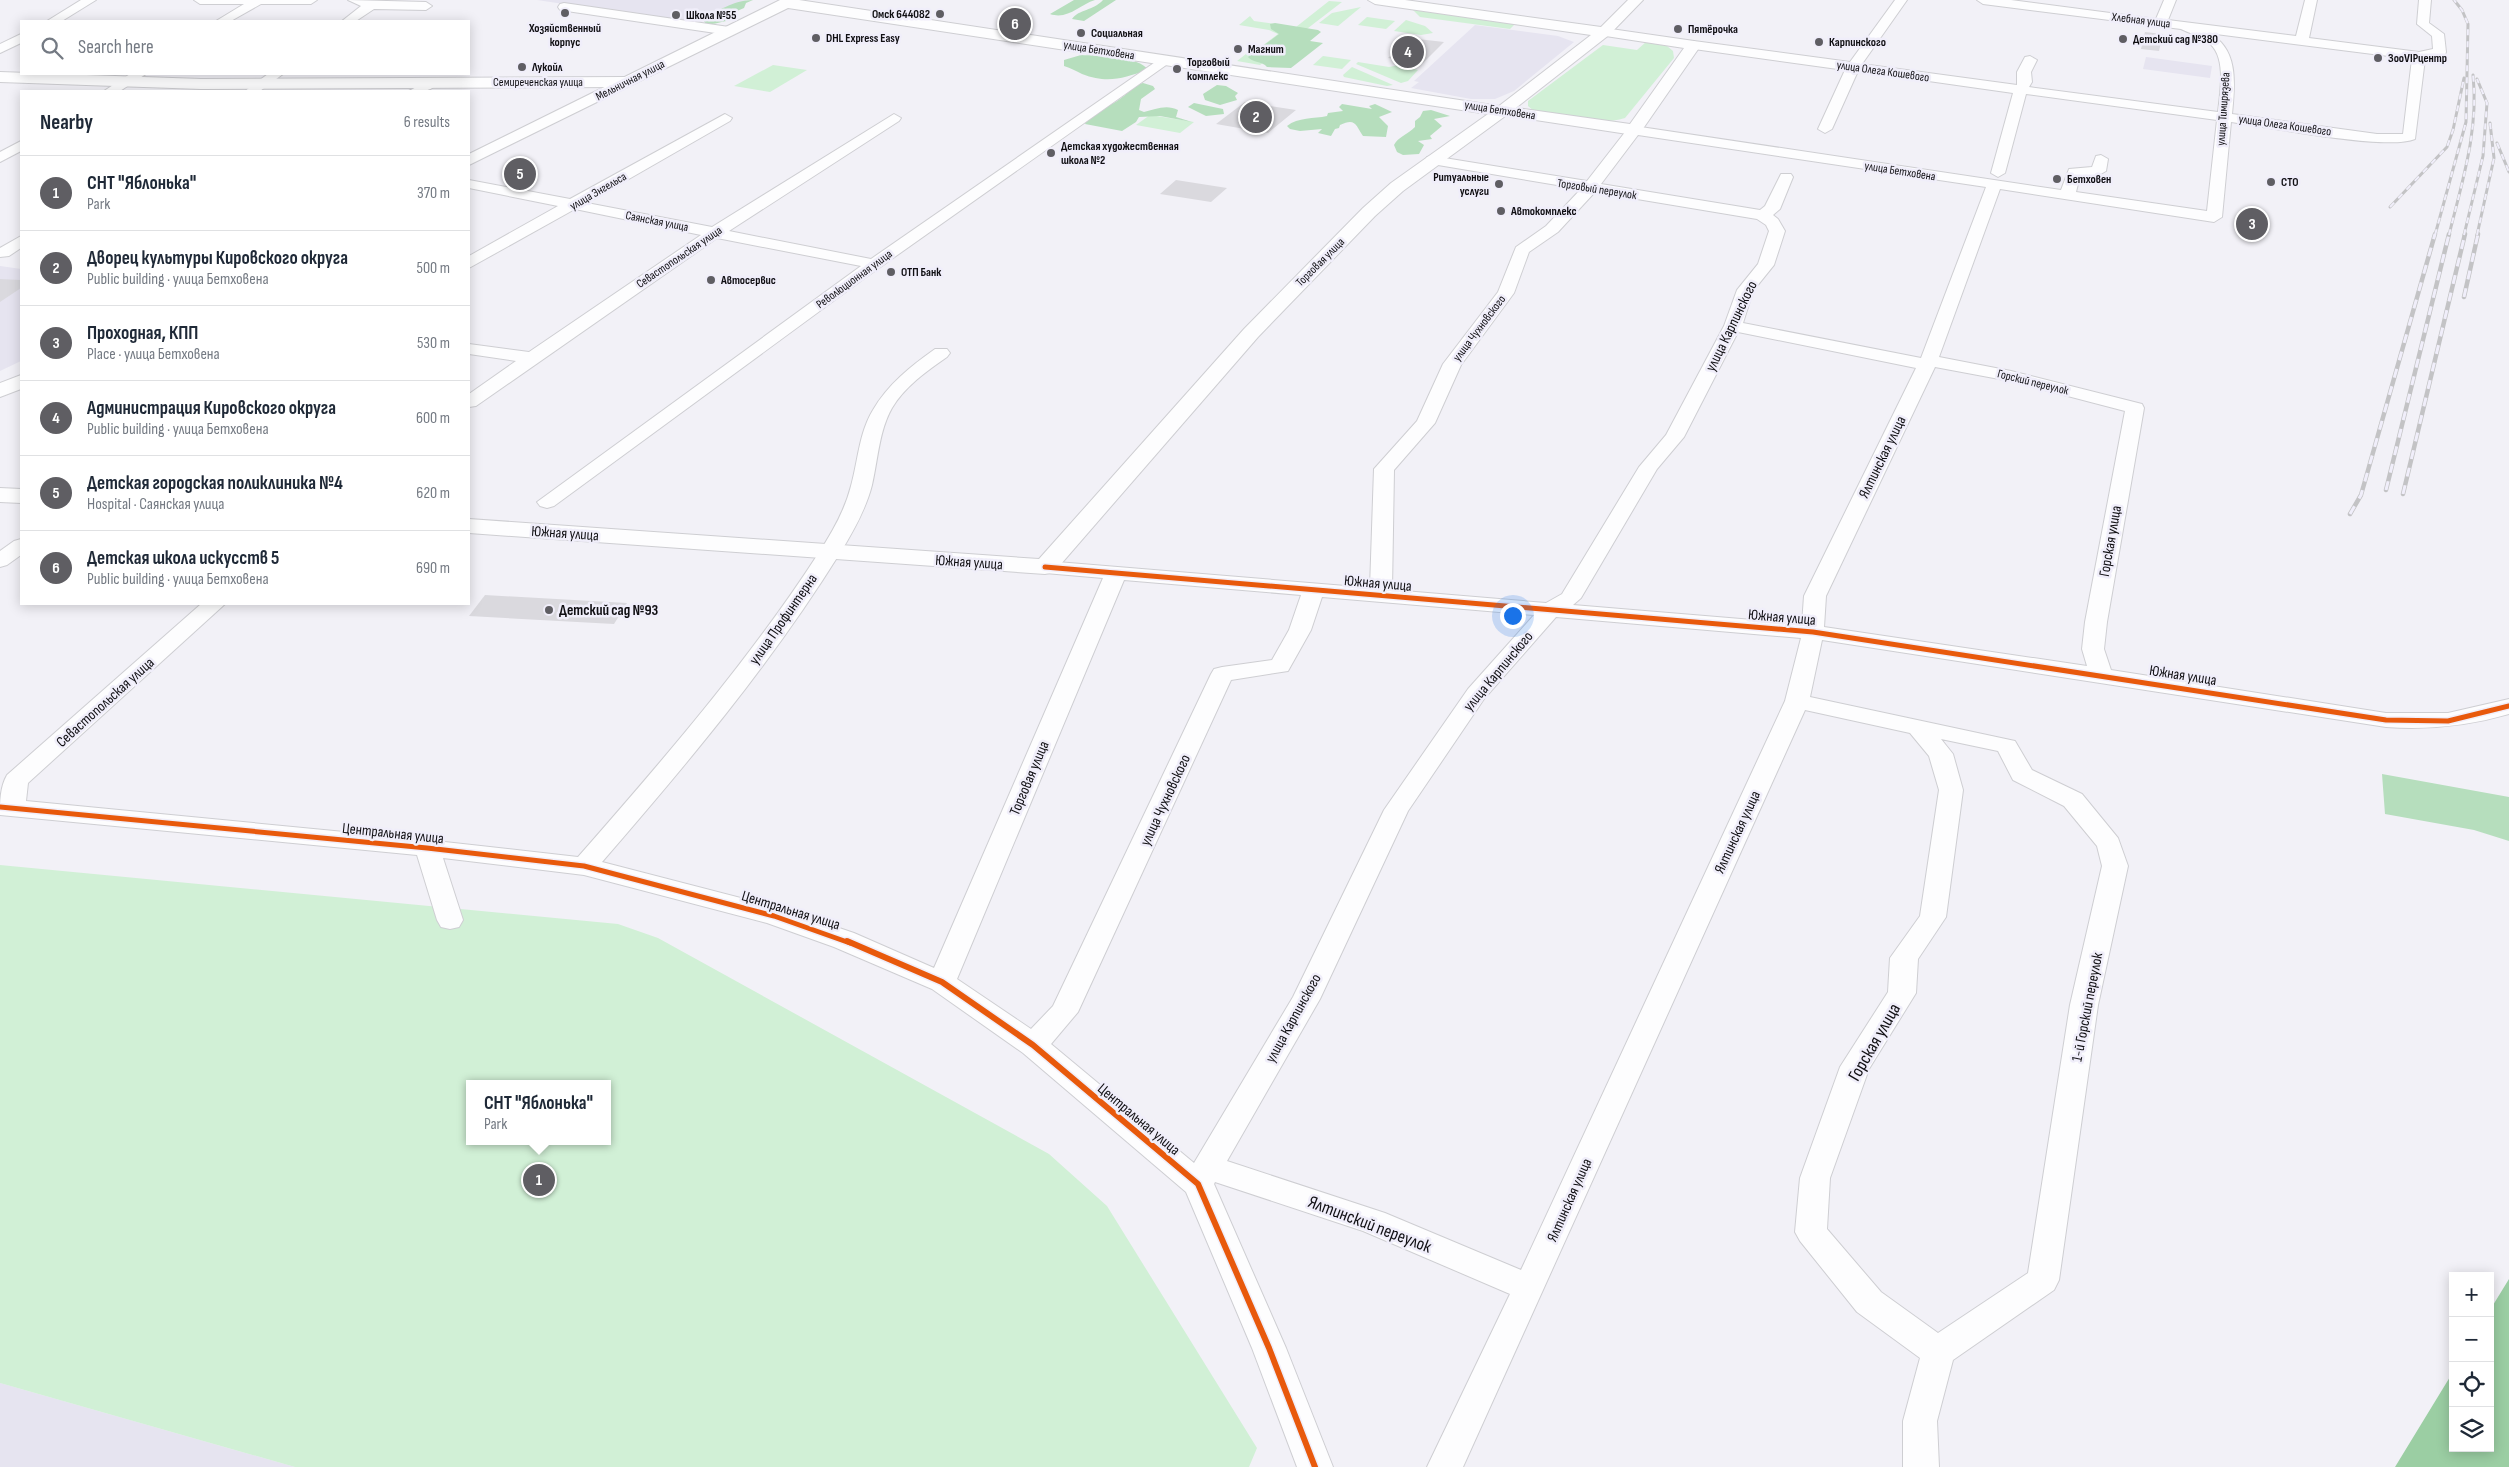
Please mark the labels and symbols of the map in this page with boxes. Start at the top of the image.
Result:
pin: 6 [999,5,1031,43]
marker: Хозяйственный корпус [559,7,571,19]
place label: Омск 644082 [872,7,930,22]
place label: Школа №55 [686,8,736,23]
marker: Омск 644082 [934,8,946,20]
marker: Школа №55 [670,9,682,21]
street label: Хлебная улица [2110,9,2171,32]
place label: Хозяйственный корпус [528,21,601,50]
place label: Пятёрочка [1688,22,1738,37]
marker: Пятёрочка [1672,23,1684,35]
place label: Социальная [1091,26,1143,41]
marker: Социальная [1075,27,1087,39]
place label: DHL Express Easy [826,31,900,46]
marker: DHL Express Easy [810,32,822,44]
place label: Детский сад №380 [2133,32,2218,47]
pin: 4 [1392,33,1424,71]
marker: Детский сад №380 [2117,33,2129,45]
place label: Карпинского [1829,35,1886,50]
marker: Карпинского [1813,36,1825,48]
street label: улица Бетховена [1062,37,1136,64]
place label: Магнит [1248,42,1284,57]
marker: Магнит [1232,43,1244,55]
place label: ЗооVIPцентр [2388,51,2447,66]
marker: ЗооVIPцентр [2372,52,2384,64]
place label: Торговый комплекс [1187,55,1230,84]
street label: Мельничная улица [593,56,668,104]
street label: улица Олега Кошевого [1836,58,1930,85]
place label: Лукойл [531,60,563,75]
marker: Лукойл [516,61,528,73]
marker: Торговый комплекс [1171,63,1183,75]
street label: улица Тимирязева [2213,71,2234,146]
street label: Семиреченская улица [493,75,583,90]
street label: улица Бетховена [1463,97,1537,124]
pin: 2 [1240,98,1272,136]
street label: улица Олега Кошевого [2238,112,2332,139]
place label: Детская художественная школа №2 [1061,139,1179,168]
marker: Детская художественная школа №2 [1045,147,1057,159]
pin: 5 [504,155,536,193]
street label: улица Бетховена [1863,158,1937,185]
street label: улица Энгельса [567,169,630,214]
place label: Ритуальные услуги [1433,170,1489,199]
place label: Бетховен [2067,172,2111,187]
marker: Бетховен [2051,173,2063,185]
place label: СТО [2281,175,2298,190]
street label: Торговый переулок [1556,176,1638,203]
marker: СТО [2265,176,2277,188]
marker: Ритуальные услуги [1493,178,1505,190]
place label: Автокомплекс [1510,204,1577,219]
marker: Автокомплекс [1495,205,1507,217]
pin: 3 [2236,205,2268,243]
street label: Саянская улица [624,208,690,235]
street label: Севастопольская улица [634,223,725,292]
street label: Торговая улица [1293,234,1348,290]
street label: Революционная улица [813,246,896,312]
place label: ОТП Банк [901,265,942,280]
marker: ОТП Банк [885,266,897,278]
place label: Автосервис [720,273,776,288]
marker: Автосервис [705,274,717,286]
street label: улица Карпинского [1701,278,1762,375]
street label: улица Чухновского [1450,292,1509,364]
street label: Горский переулок [1996,366,2070,399]
street label: Ялтинская улица [1854,413,1911,502]
street label: Горская улица [2095,504,2126,578]
street label: Южная улица [531,522,600,545]
street label: Южная улица [935,551,1004,574]
street label: улица Профинтерна [745,570,822,668]
street label: Южная улица [1343,571,1413,596]
place label: Детский сад №93 [559,601,659,620]
your location [1500,603,1526,629]
marker: Детский сад №93 [543,604,555,616]
street label: Южная улица [1747,605,1817,630]
street label: улица Карпинского [1459,627,1537,715]
street label: Севастопольская улица [52,653,158,751]
street label: Южная улица [2148,661,2218,690]
street label: Торговая улица [1005,738,1054,818]
street label: улица Чухновского [1136,752,1195,849]
street label: Ялтинская улица [1710,788,1765,877]
street label: Центральная улица [341,819,445,848]
street label: Центральная улица [739,886,843,935]
street label: 1-й Горский переулок [2068,951,2107,1063]
street label: улица Карпинского [1261,970,1326,1066]
street label: Горская улица [1844,1000,1905,1085]
street label: Центральная улица [1093,1079,1184,1160]
street label: Ялтинская улица [1543,1155,1596,1245]
pin: 1 [523,1161,555,1199]
street label: Ялтинский переулок [1305,1191,1435,1258]

